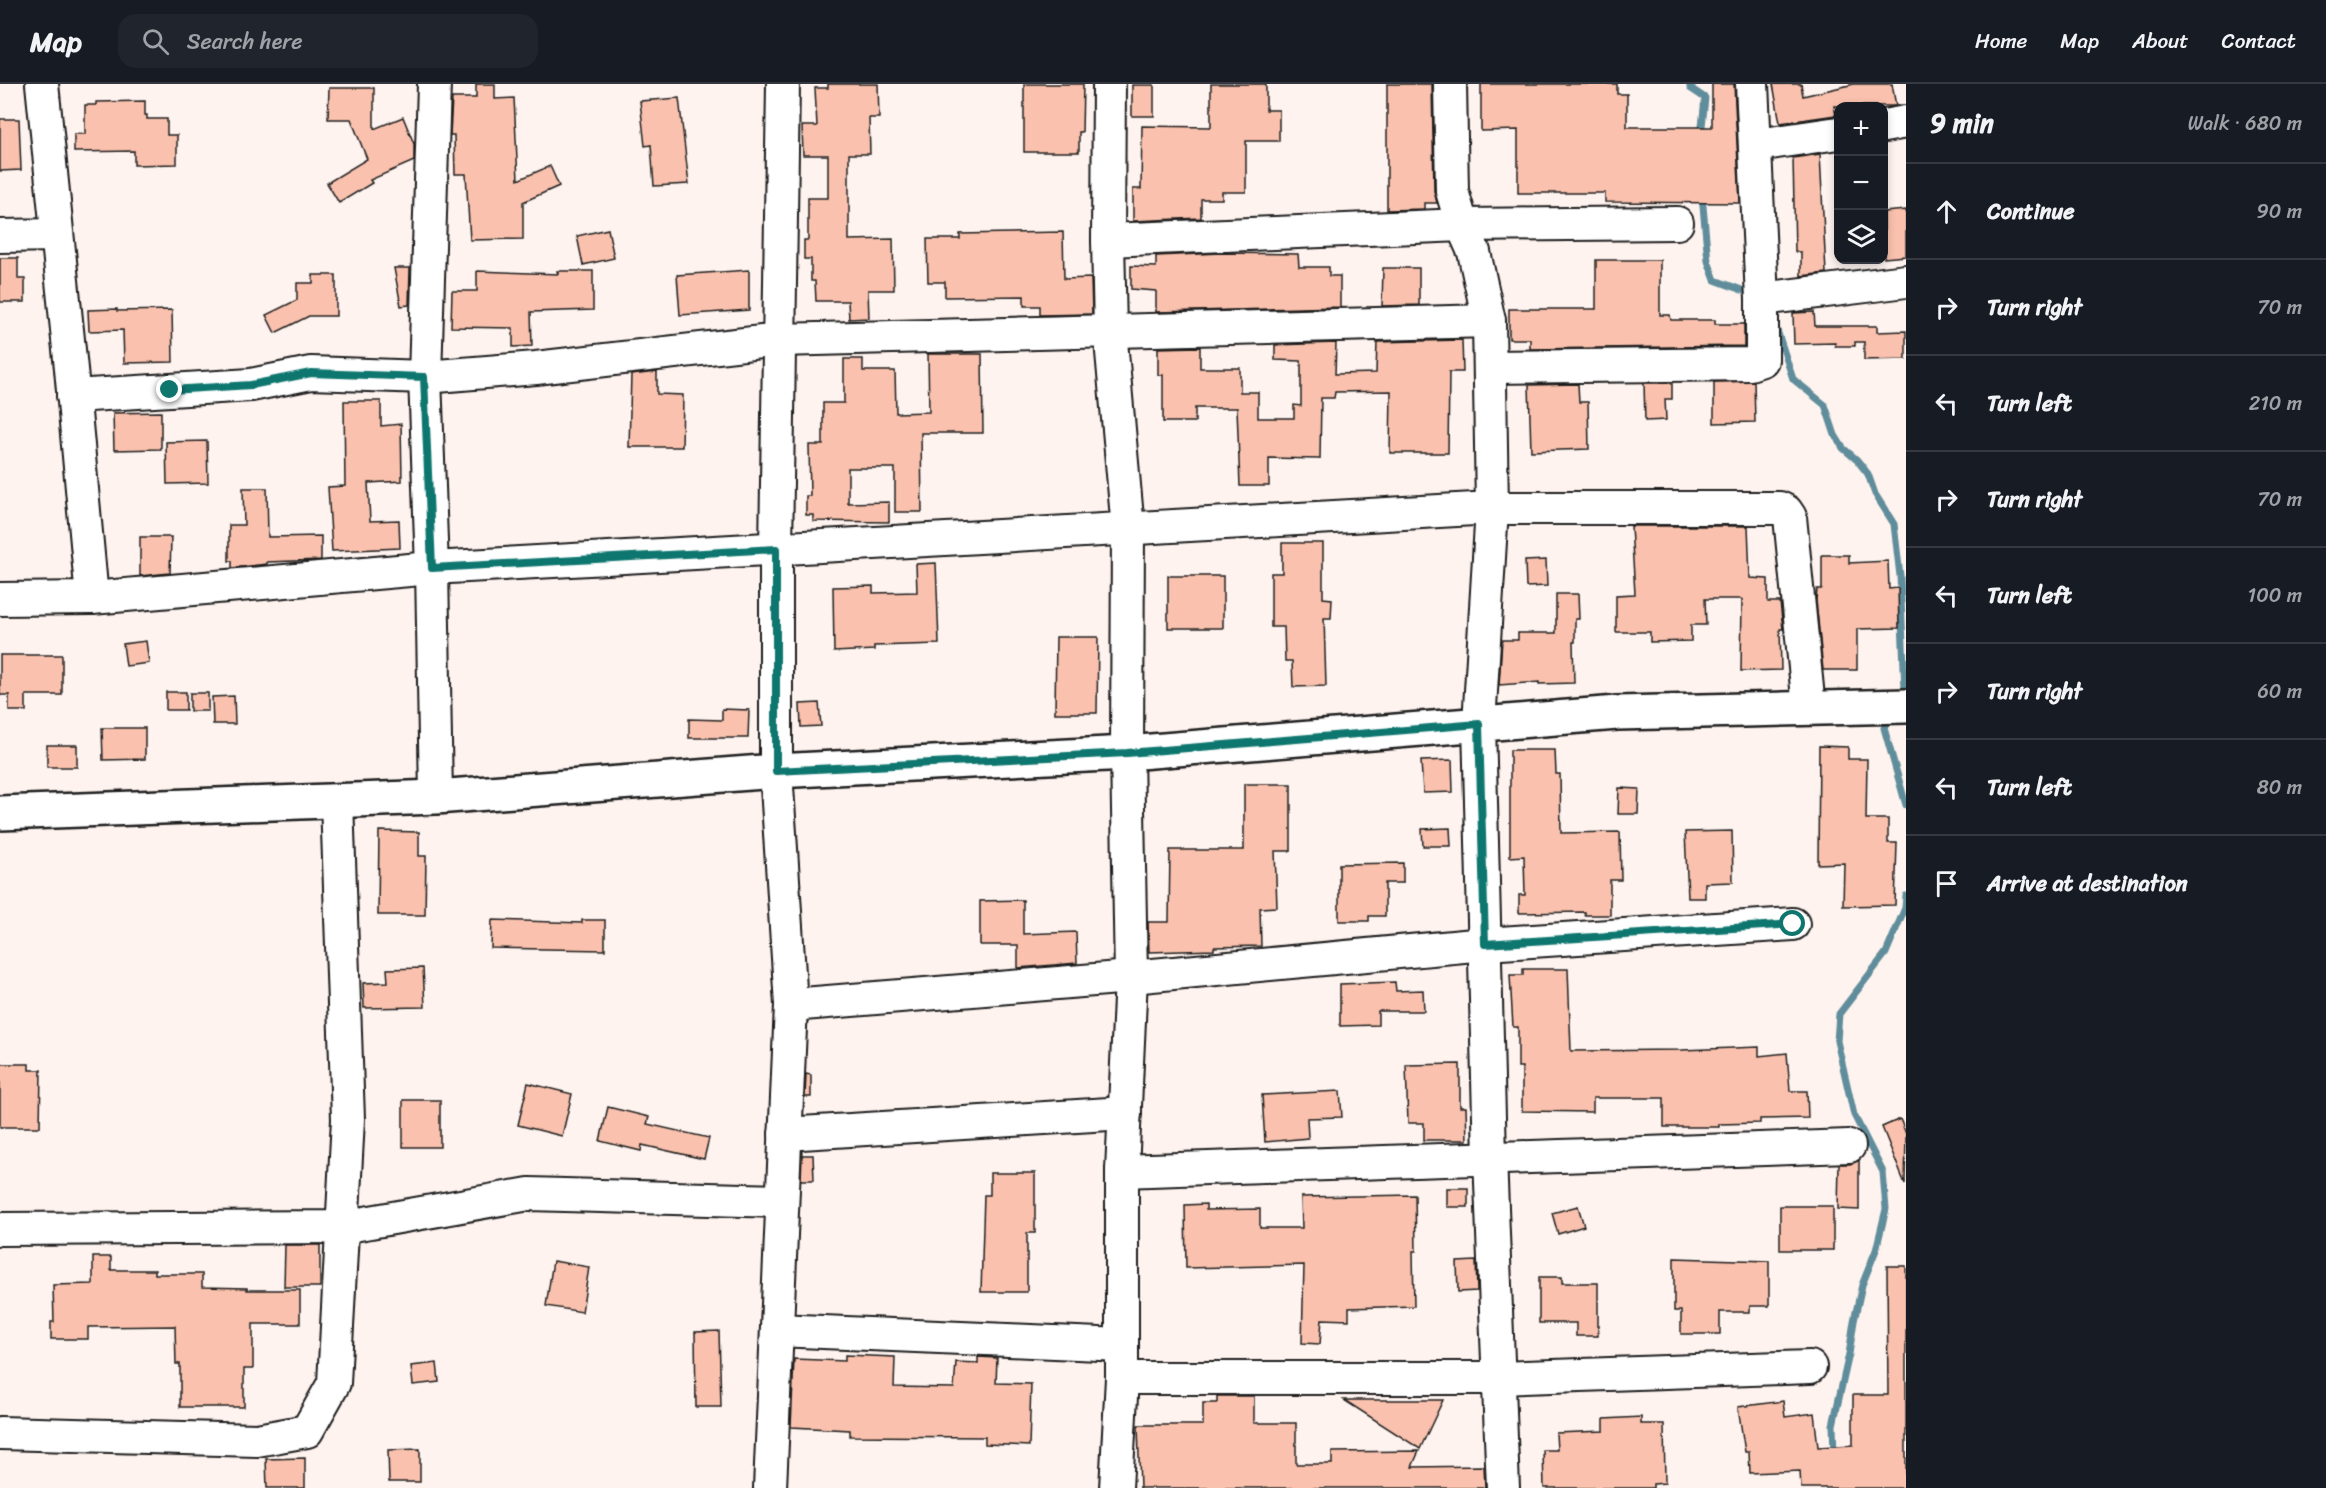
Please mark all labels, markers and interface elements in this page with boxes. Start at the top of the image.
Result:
search box [118,14,538,68]
text: Map [30,17,82,66]
text: Search here [187,22,303,61]
text: Home [1975,22,2027,60]
text: Map [2060,22,2099,60]
text: About [2132,22,2189,60]
text: Contact [2222,22,2296,60]
icon: search [139,25,172,58]
text: 9 min [1930,100,1994,146]
map controls [1834,102,1888,264]
button: + [1834,102,1888,156]
text: Walk · 680 m [2188,106,2302,141]
button: − [1834,156,1888,210]
text: Continue [1987,192,2075,231]
text: 90 m [2257,194,2302,229]
icon: ahead [1930,195,1963,228]
button: layers [1834,210,1888,264]
text: Turn right [1987,288,2082,327]
text: 70 m [2257,290,2302,325]
icon: right [1930,291,1963,324]
route end [156,376,182,402]
text: Turn left [1987,384,2072,423]
text: 210 m [2249,386,2302,421]
icon: left [1930,387,1963,420]
text: Turn right [1987,480,2082,519]
text: 70 m [2257,482,2302,517]
icon: right [1930,483,1963,516]
text: Turn left [1987,576,2072,615]
text: 100 m [2248,578,2302,613]
icon: left [1930,579,1963,612]
text: Turn right [1987,672,2082,711]
text: 60 m [2257,674,2302,709]
icon: right [1930,675,1963,708]
text: Turn left [1987,768,2072,807]
text: 80 m [2257,770,2302,805]
icon: left [1930,771,1963,804]
text: Arrive at destination [1987,864,2188,903]
icon: arrive [1930,867,1963,900]
route start [1779,910,1805,936]

